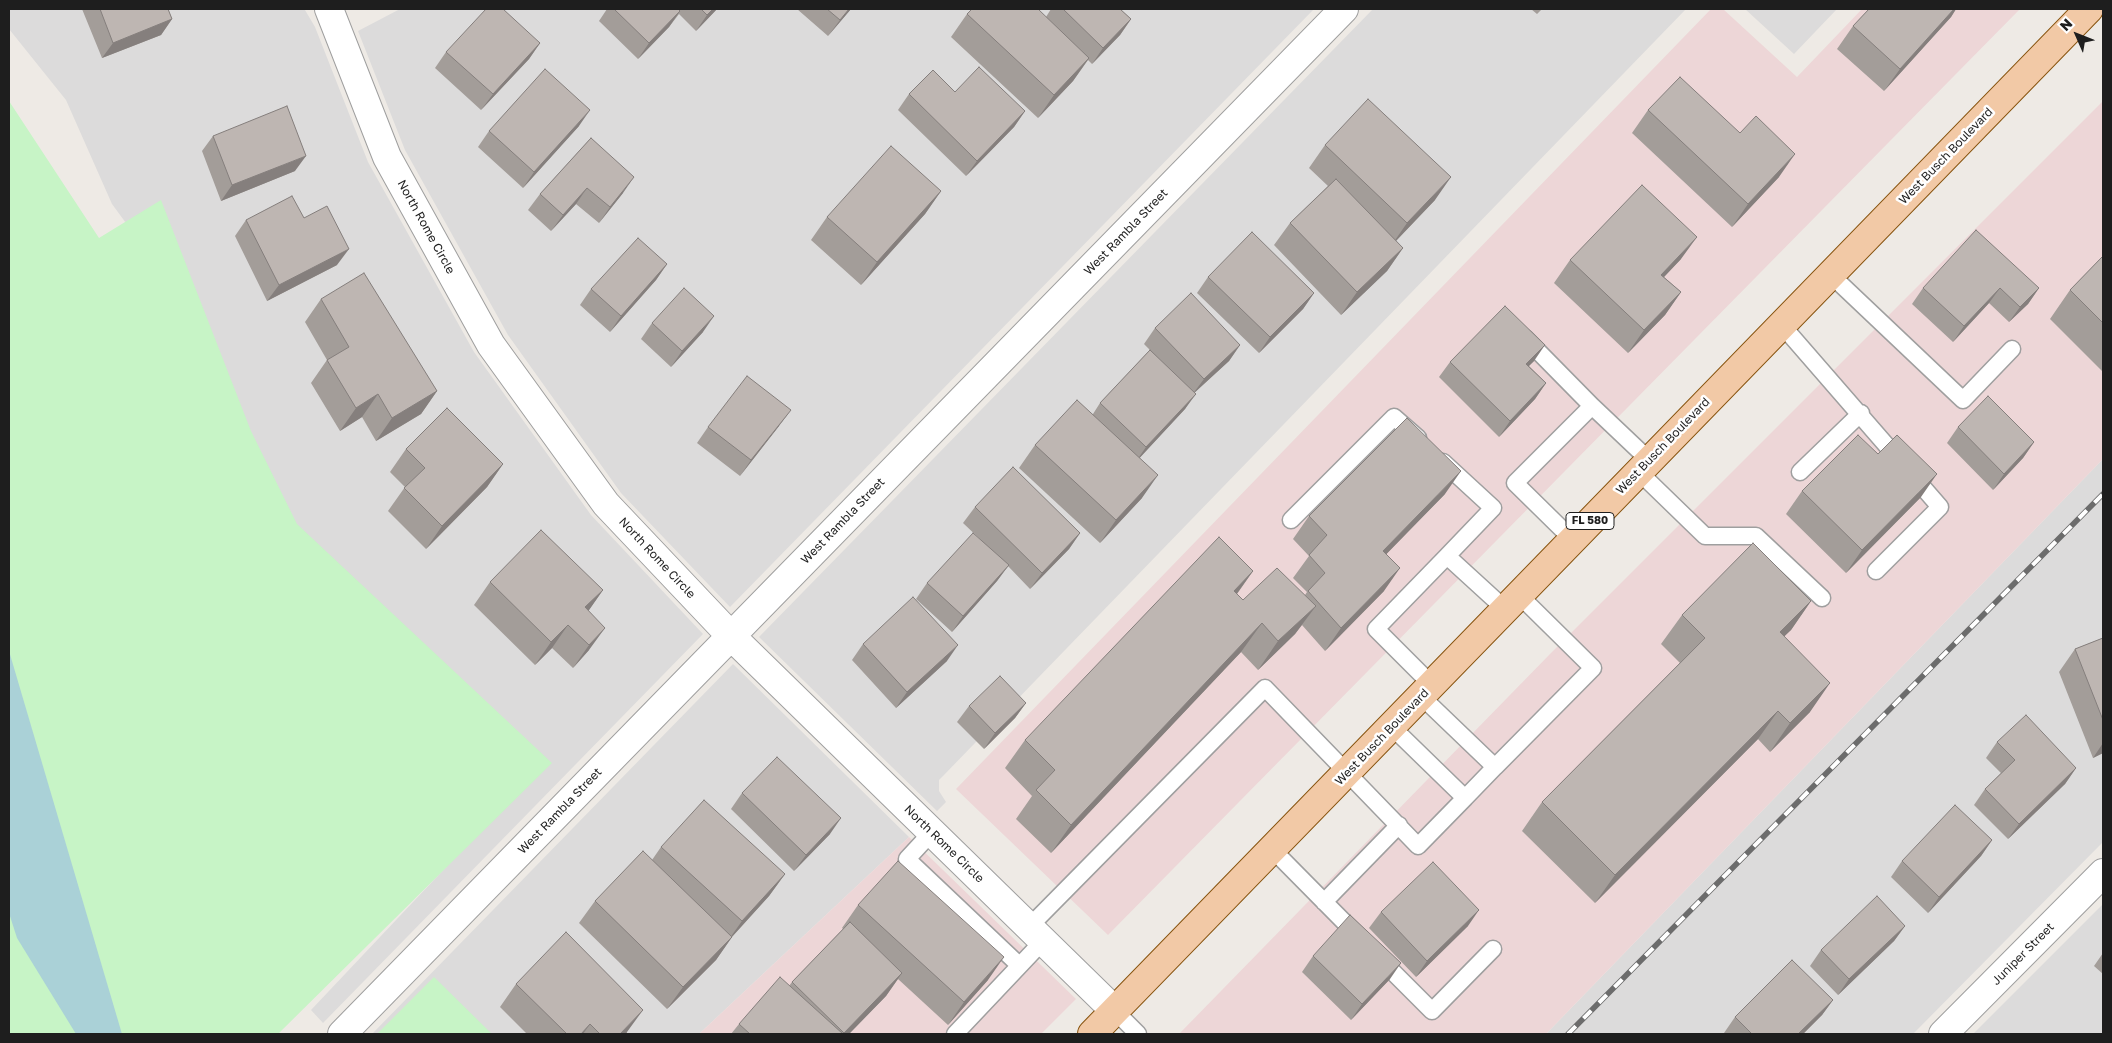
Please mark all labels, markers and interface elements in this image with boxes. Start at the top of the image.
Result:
north arrow [2052,10,2102,60]
text: N [2056,15,2076,34]
street label: West Busch Boulevard [1896,105,1996,207]
street label: North Rome Circle [394,177,458,277]
street label: West Rambla Street [1081,186,1171,278]
street label: West Busch Boulevard [1613,395,1713,497]
street label: West Rambla Street [798,475,888,567]
road number: FL 580 [1566,512,1614,530]
street label: North Rome Circle [616,515,698,601]
street label: West Busch Boulevard [1332,686,1432,788]
street label: West Rambla Street [515,765,605,857]
street label: North Rome Circle [901,802,987,886]
street label: Juniper Street [1989,920,2057,988]

